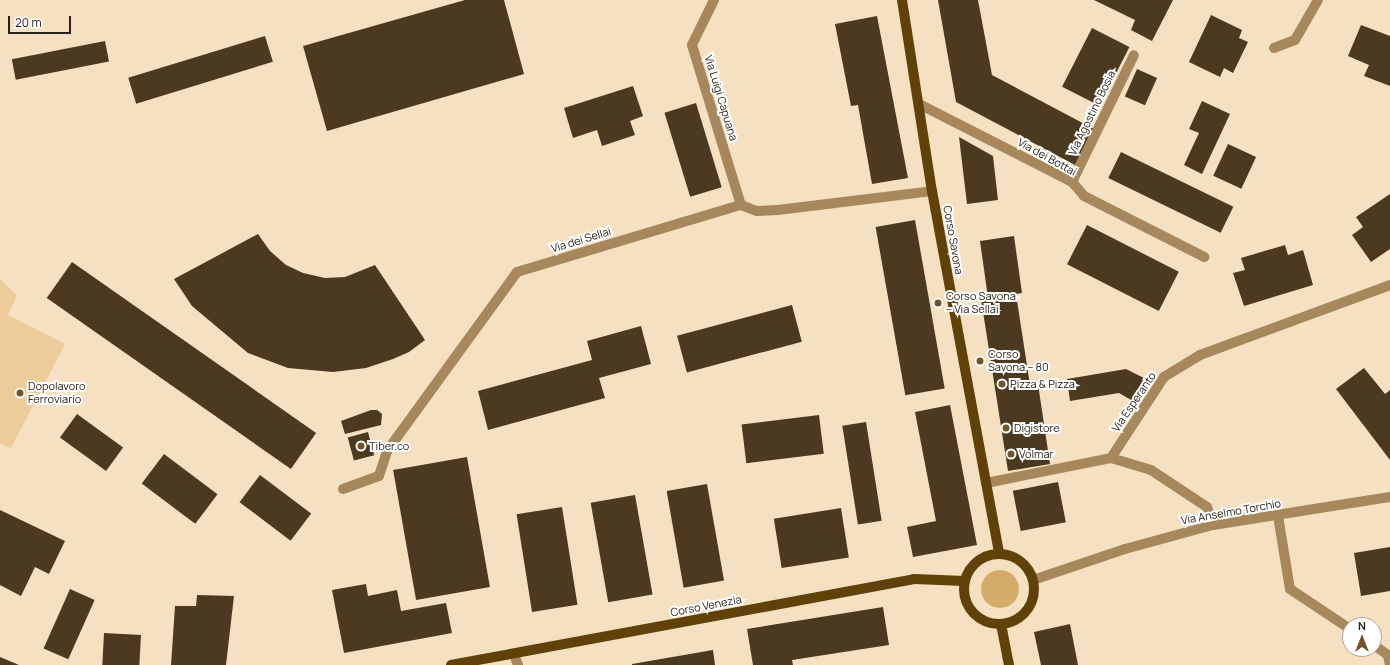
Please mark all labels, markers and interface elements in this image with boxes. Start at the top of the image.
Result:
scale bar [10,8,73,34]
text: 20 m [15,14,42,31]
street label: Via Luigi Capuana [702,53,740,143]
street label: Via Agostino Bosia [1066,68,1118,158]
street label: Via dei Bottai [1015,135,1079,179]
street label: Corso Savona [940,204,966,276]
street label: Via dei Sellai [549,225,613,255]
place label: Corso Savona – Via Sellai [946,290,1016,316]
marker: Corso Savona – Via Sellai [933,298,943,308]
place label: Corso Savona – 80 [988,348,1049,374]
marker: Corso Savona – 80 [975,356,985,366]
street label: Via Esperanto [1109,370,1159,434]
place label: Pizza & Pizza [1010,377,1075,391]
marker: Pizza & Pizza [997,379,1007,389]
place label: Dopolavoro Ferroviario [28,380,86,406]
marker: Dopolavoro Ferroviario [15,388,25,398]
place label: Digistore [1014,421,1060,435]
marker: Digistore [1001,423,1011,433]
place label: Tiber.co [369,439,409,453]
marker: Tiber.co [356,441,366,451]
place label: Volmar [1019,447,1053,461]
marker: Volmar [1006,449,1016,459]
street label: Via Anselmo Torchio [1180,497,1282,527]
street label: Corso Venezia [669,593,743,619]
north arrow [1342,617,1382,657]
text: N [1358,618,1366,633]

